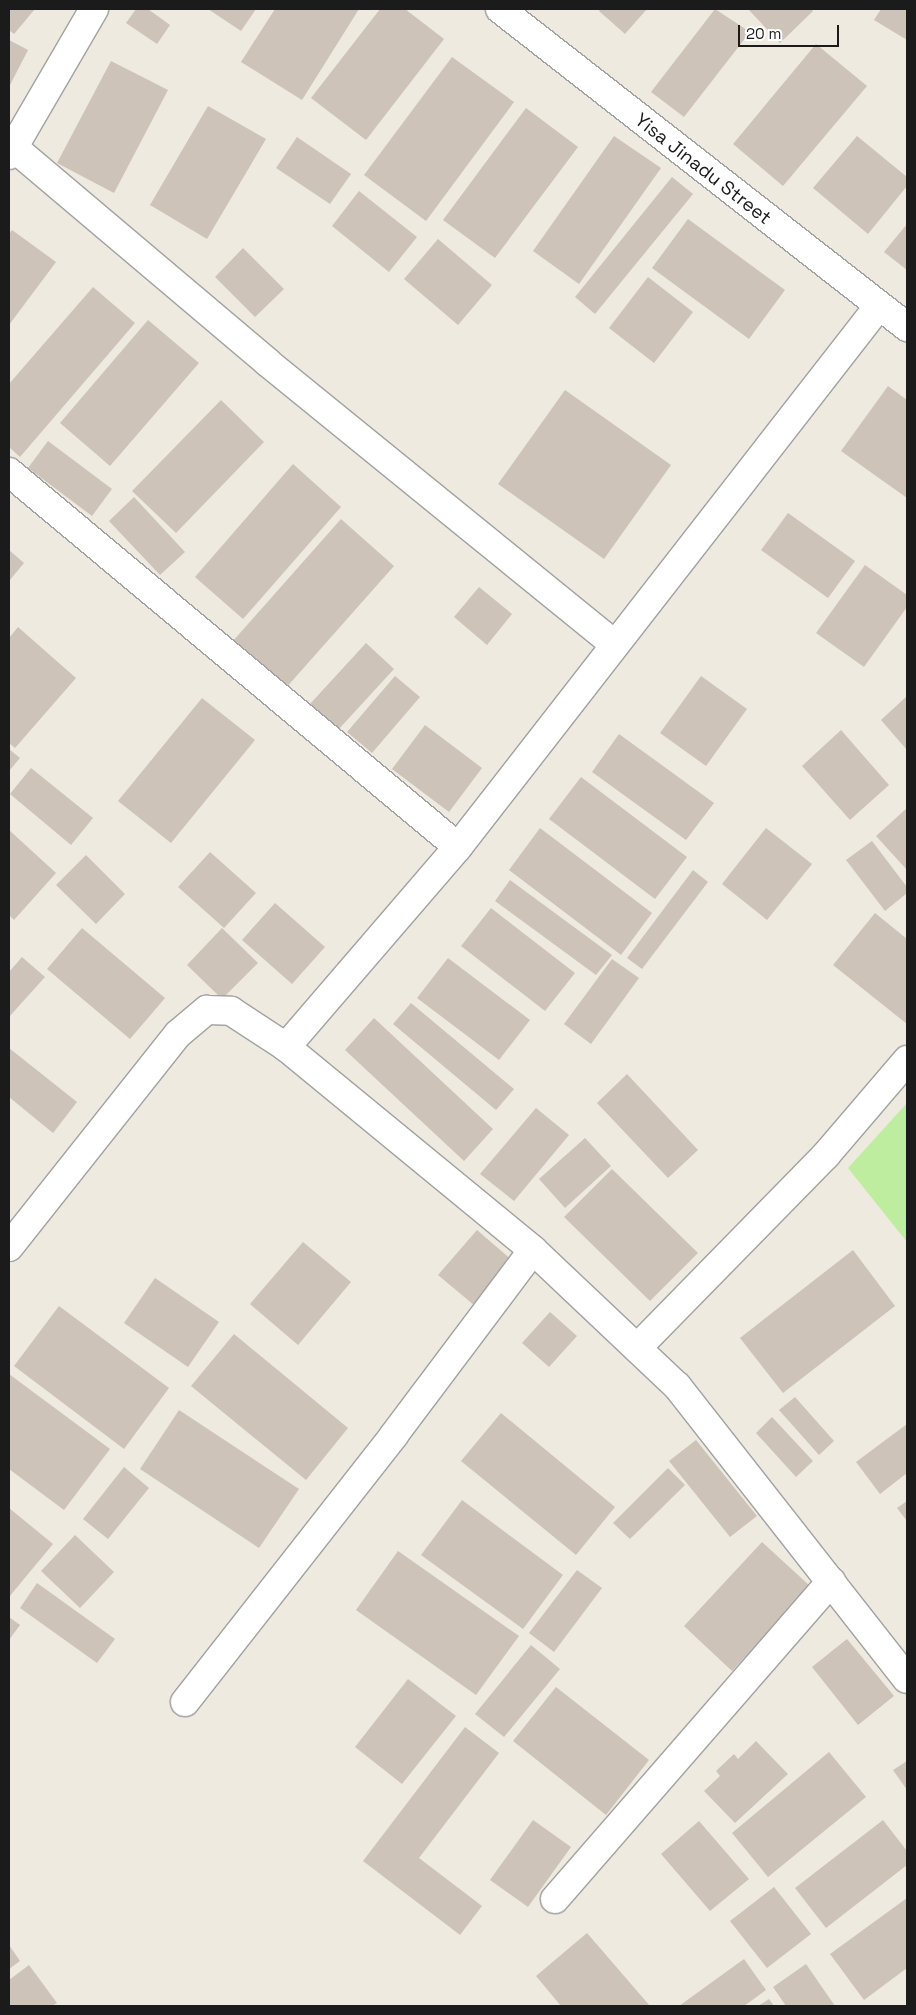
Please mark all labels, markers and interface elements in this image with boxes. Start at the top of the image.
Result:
scale bar [741,15,842,47]
text: 20 m [746,24,781,43]
street label: Yisa Jinadu Street [630,109,776,229]

